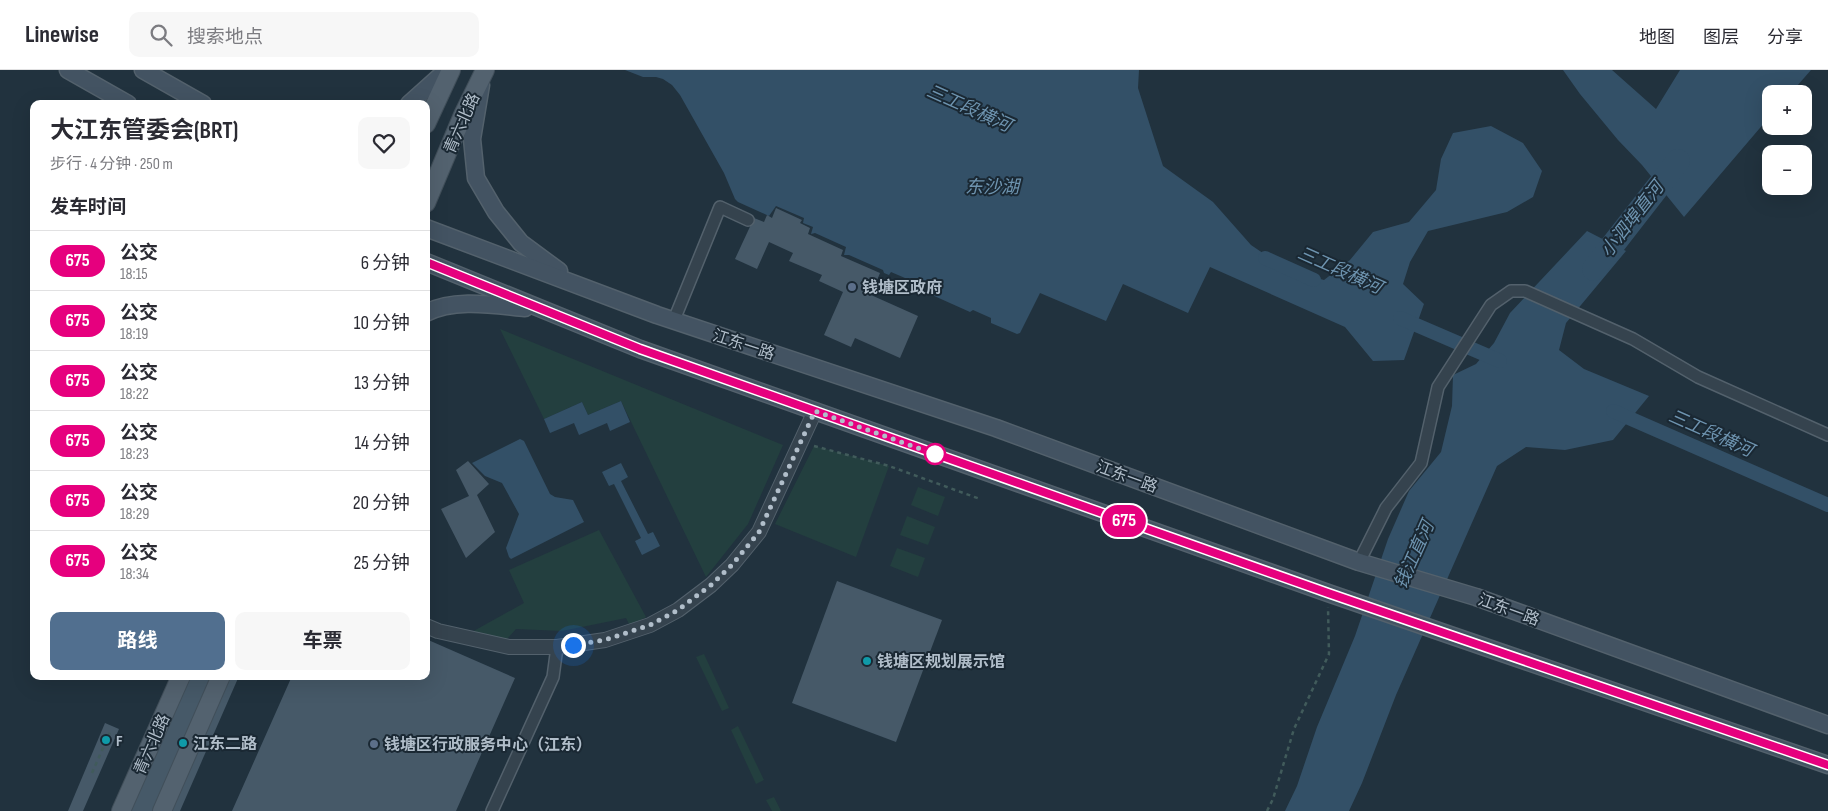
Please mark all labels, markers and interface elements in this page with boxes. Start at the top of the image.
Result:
search box [129,12,479,57]
text: Linewise [25,20,99,49]
icon: search [147,21,175,49]
text: 搜索地点 [187,26,263,49]
text: 地图 [1639,27,1675,48]
text: 图层 [1703,27,1739,48]
text: 分享 [1767,27,1803,48]
water label: 三工段横河 [923,81,1017,138]
map controls [1762,85,1812,195]
button: + [1762,85,1812,135]
street label: 青六北路 [441,91,484,157]
text: 大江东管委会(BRT) [50,116,238,145]
button: heart [358,117,410,169]
button: − [1762,145,1812,195]
text: 步行 · 4 分钟 · 250 m [50,155,173,174]
water label: 小泗埠直河 [1596,175,1670,261]
water label: 东沙湖 [965,177,1022,198]
text: 发车时间 [50,196,126,219]
text: 公交 [120,242,158,265]
water label: 三工段横河 [1294,243,1388,300]
text: 675 [65,250,90,271]
text: 6 分钟 [361,252,410,275]
text: 18:15 [120,265,148,284]
place label: 钱塘区政府 [862,278,942,298]
marker: 钱塘区政府 [846,281,858,293]
text: 公交 [120,302,158,325]
text: 675 [65,310,90,331]
text: 10 分钟 [354,312,410,335]
text: 18:19 [120,325,148,344]
street label: 江东一路 [710,327,777,364]
text: 公交 [120,362,158,385]
text: 675 [65,370,90,391]
text: 13 分钟 [354,372,410,395]
text: 18:22 [120,385,149,404]
water label: 三工段横河 [1665,406,1759,463]
text: 公交 [120,422,158,445]
text: 675 [65,430,90,451]
text: 14 分钟 [354,432,410,455]
unlabelled marker [924,443,946,465]
text: 18:23 [120,445,149,464]
street label: 江东一路 [1093,458,1160,497]
text: 公交 [120,482,158,505]
text: 675 [65,490,90,511]
text: 20 分钟 [353,492,410,515]
text: 18:29 [120,505,149,524]
line badge: 675 [1095,505,1153,537]
text: 675 [1112,510,1136,531]
water label: 钱江直河 [1390,515,1440,592]
text: 公交 [120,542,158,565]
text: 675 [65,550,90,571]
text: 25 分钟 [354,552,410,575]
text: 18:34 [120,565,149,584]
street label: 江东一路 [1475,591,1542,630]
button: 路线 [50,612,225,670]
button: 车票 [235,612,410,670]
your location [561,633,586,658]
place label: 钱塘区规划展示馆 [877,652,1005,672]
marker: 钱塘区规划展示馆 [861,655,873,667]
street label: 青六北路 [131,712,174,778]
place label: F [116,732,123,751]
marker: F [100,734,112,746]
place label: 江东二路 [193,735,257,754]
place label: 钱塘区行政服务中心（江东） [384,735,592,755]
marker: 江东二路 [177,737,189,749]
marker: 钱塘区行政服务中心（江东） [368,738,380,750]

